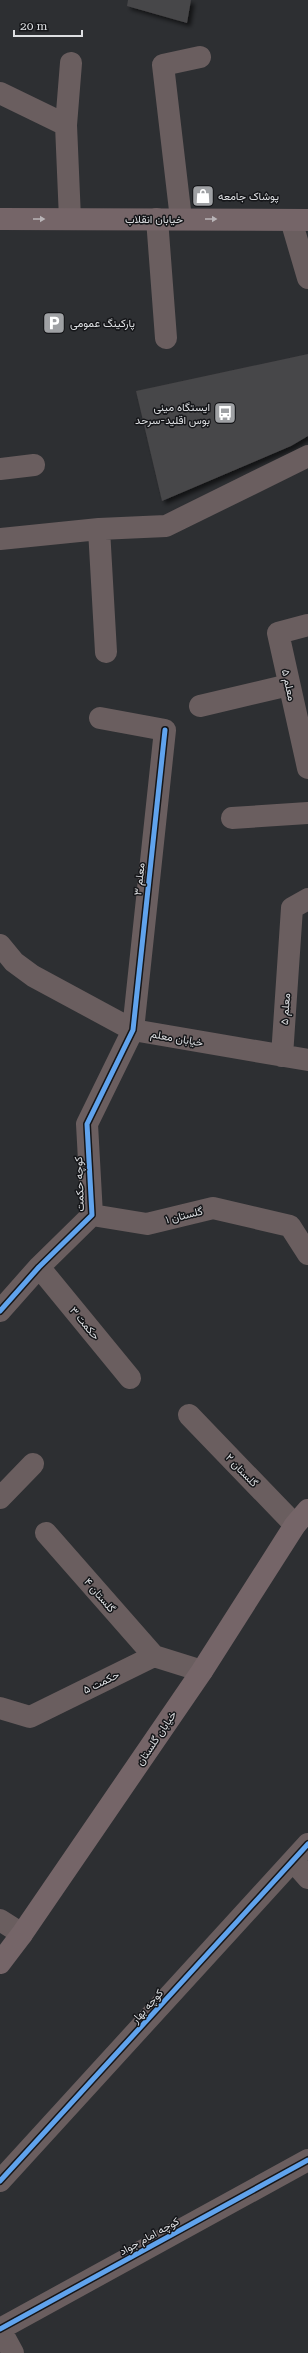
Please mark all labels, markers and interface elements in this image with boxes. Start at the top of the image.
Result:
scale bar [14,12,82,38]
text: 20 m [20,19,47,33]
shop icon: پوشاک جامعه [190,183,216,209]
place label: پوشاک جامعه [218,190,279,204]
street label: خیابان انقلاب [125,213,183,226]
one-way arrow [33,216,46,222]
one-way arrow [205,216,218,222]
parking icon: پارکینگ عمومی [41,310,67,336]
place label: پارکینگ عمومی [70,317,135,331]
bus stop icon: ایستگاه مینی بوس اقلید-سرحد [212,400,238,426]
place label: ایستگاه مینی بوس اقلید-سرحد [135,401,210,427]
street label: معلم ۵ [278,668,298,702]
street label: معلم ۳ [131,862,149,896]
street label: معلم ۵ [278,993,294,1025]
street label: خیابان معلم [149,1027,204,1050]
street label: کوچه حکمت [72,1156,88,1212]
street label: گلستان ۱ [164,1205,204,1226]
street label: حکمت ۳ [67,1304,102,1343]
street label: گلستان ۲ [223,1451,261,1490]
street label: گلستان ۴ [81,1575,118,1615]
street label: حکمت ۵ [81,1668,122,1697]
street label: خیابان گلستان [133,1709,179,1768]
street label: کوچه بهار [128,1987,167,2027]
street label: کوچه امام جواد [117,2215,182,2259]

